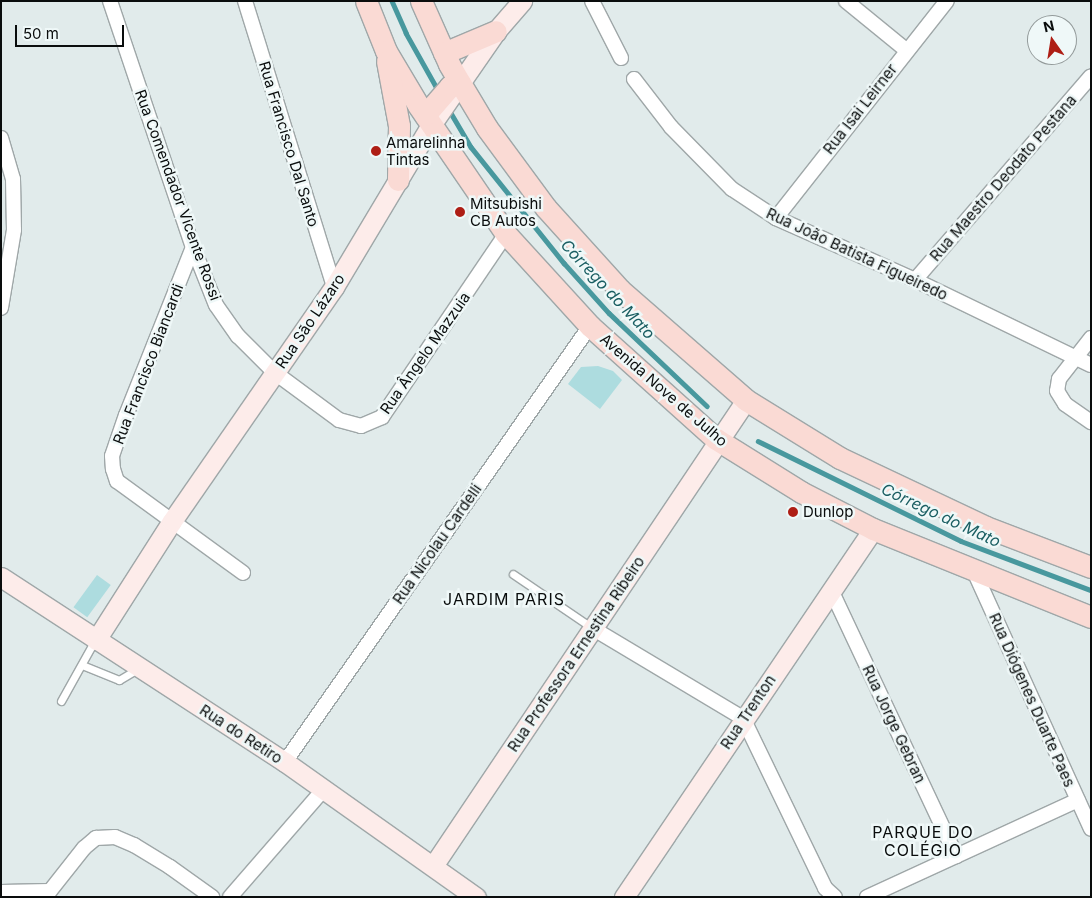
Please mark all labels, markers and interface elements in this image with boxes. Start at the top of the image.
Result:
scale bar [18,15,126,47]
north arrow [1027,15,1077,65]
text: N [1042,16,1056,35]
text: 50 m [23,24,59,43]
street label: Rua Francisco Dal Santo [255,59,323,229]
street label: Rua Isai Leirner [819,60,901,158]
street label: Rua Comendador Vicente Rossi [131,87,225,303]
street label: Rua Maestro Deodato Pestana [926,91,1080,265]
place label: Amarelinha Tintas [386,133,465,168]
marker: Amarelinha Tintas [370,145,382,157]
place label: Mitsubishi CB Autos [470,194,542,229]
street label: Rua João Batista Figueiredo [763,204,951,304]
marker: Mitsubishi CB Autos [454,206,466,218]
water label: Córrego do Mato [557,235,659,343]
street label: Rua São Lázaro [272,270,348,372]
street label: Rua Francisco Biancardi [109,281,187,447]
street label: Rua Ângelo Mazzuia [376,289,474,417]
street label: Avenida Nove de Julho [597,330,731,450]
water label: Córrego do Mato [878,479,1004,551]
street label: Rua Nicolau Cardelli [389,481,485,607]
place label: Dunlop [803,503,853,521]
marker: Dunlop [787,506,799,518]
street label: Rua Professora Ernestina Ribeiro [504,553,648,755]
district label: JARDIM PARIS [442,589,566,609]
street label: Rua Diógenes Duarte Paes [985,610,1079,790]
street label: Rua Jorge Gebran [859,662,929,786]
street label: Rua Trenton [717,671,779,753]
street label: Rua do Retiro [196,701,286,767]
district label: PARQUE DO COLÉGIO [871,822,975,860]

